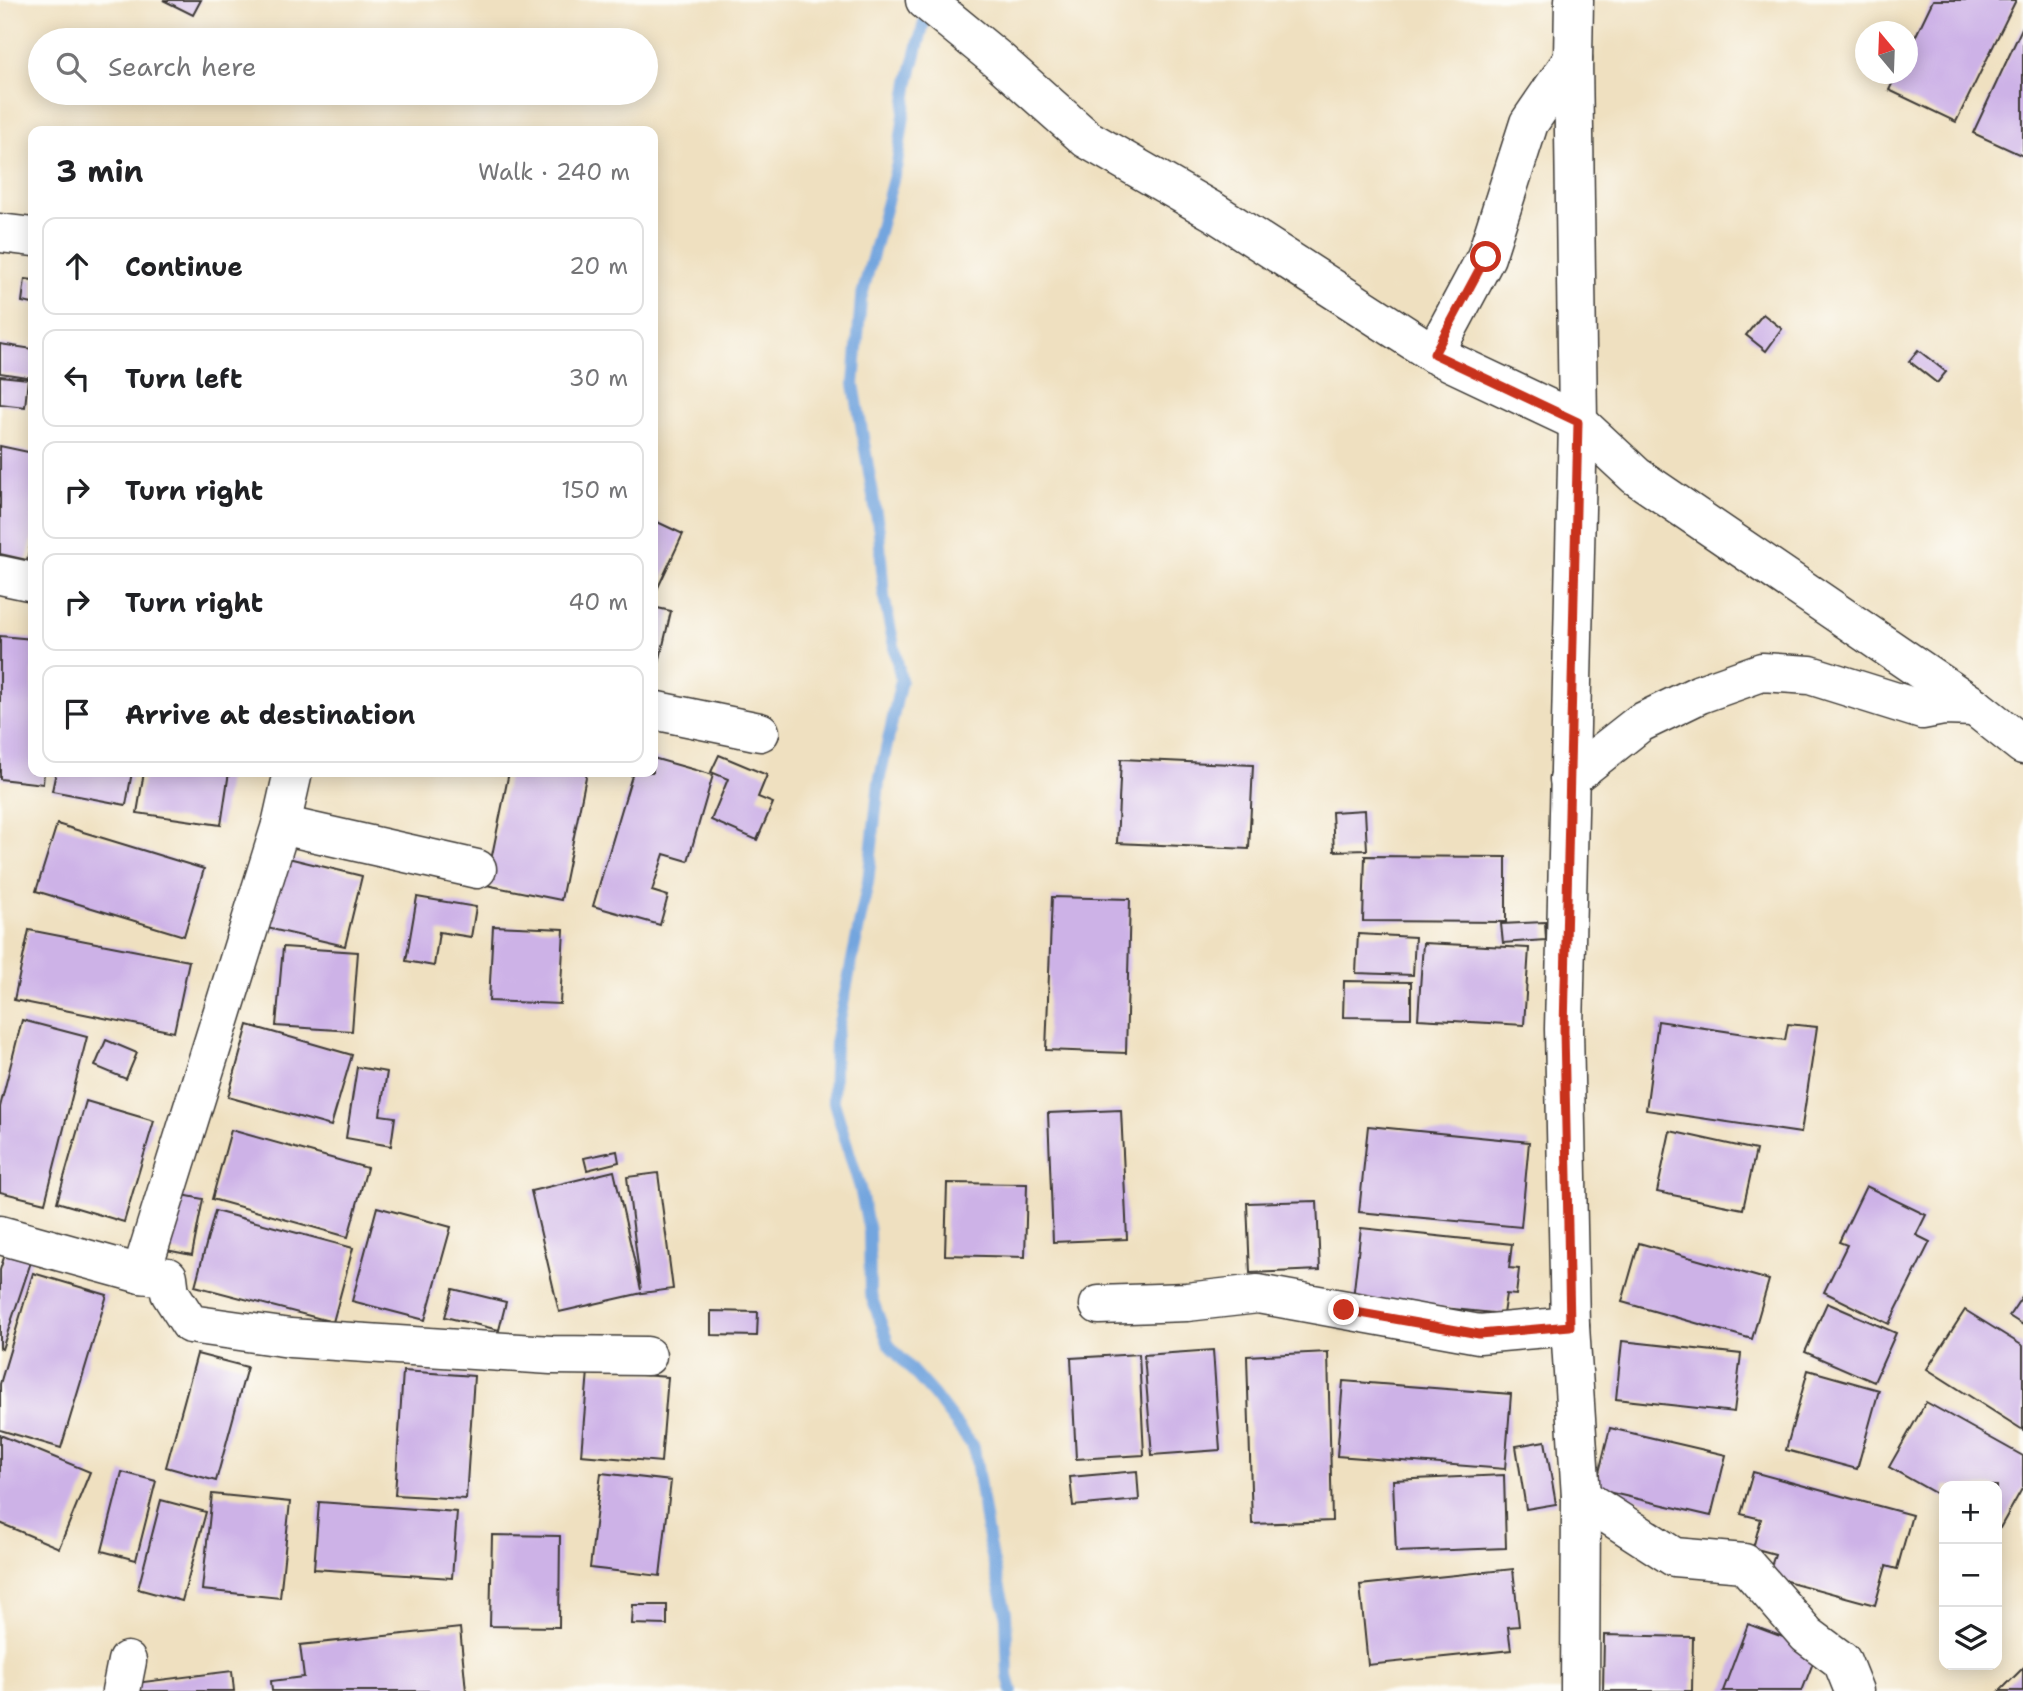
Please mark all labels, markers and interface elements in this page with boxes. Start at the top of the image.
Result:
north arrow [1855,21,1918,84]
search box [28,28,658,105]
icon: search [52,48,90,86]
text: Search here [108,49,257,84]
text: 3 min [56,151,143,192]
text: Walk · 240 m [478,157,630,187]
route start [1470,241,1501,272]
icon: ahead [58,247,96,285]
text: Continue [125,249,243,284]
text: 20 m [569,251,628,281]
icon: left [58,359,96,397]
text: Turn left [125,361,242,396]
text: 30 m [569,363,628,393]
icon: right [58,471,96,509]
text: Turn right [125,473,263,508]
text: 150 m [561,475,628,505]
icon: right [58,583,96,621]
text: Turn right [125,585,263,620]
text: 40 m [568,587,628,617]
icon: arrive [58,695,96,733]
text: Arrive at destination [125,697,415,732]
route end [1328,1294,1359,1325]
map controls [1939,1481,2002,1670]
button: + [1939,1481,2002,1544]
button: − [1939,1544,2002,1607]
button: layers [1939,1607,2002,1670]

